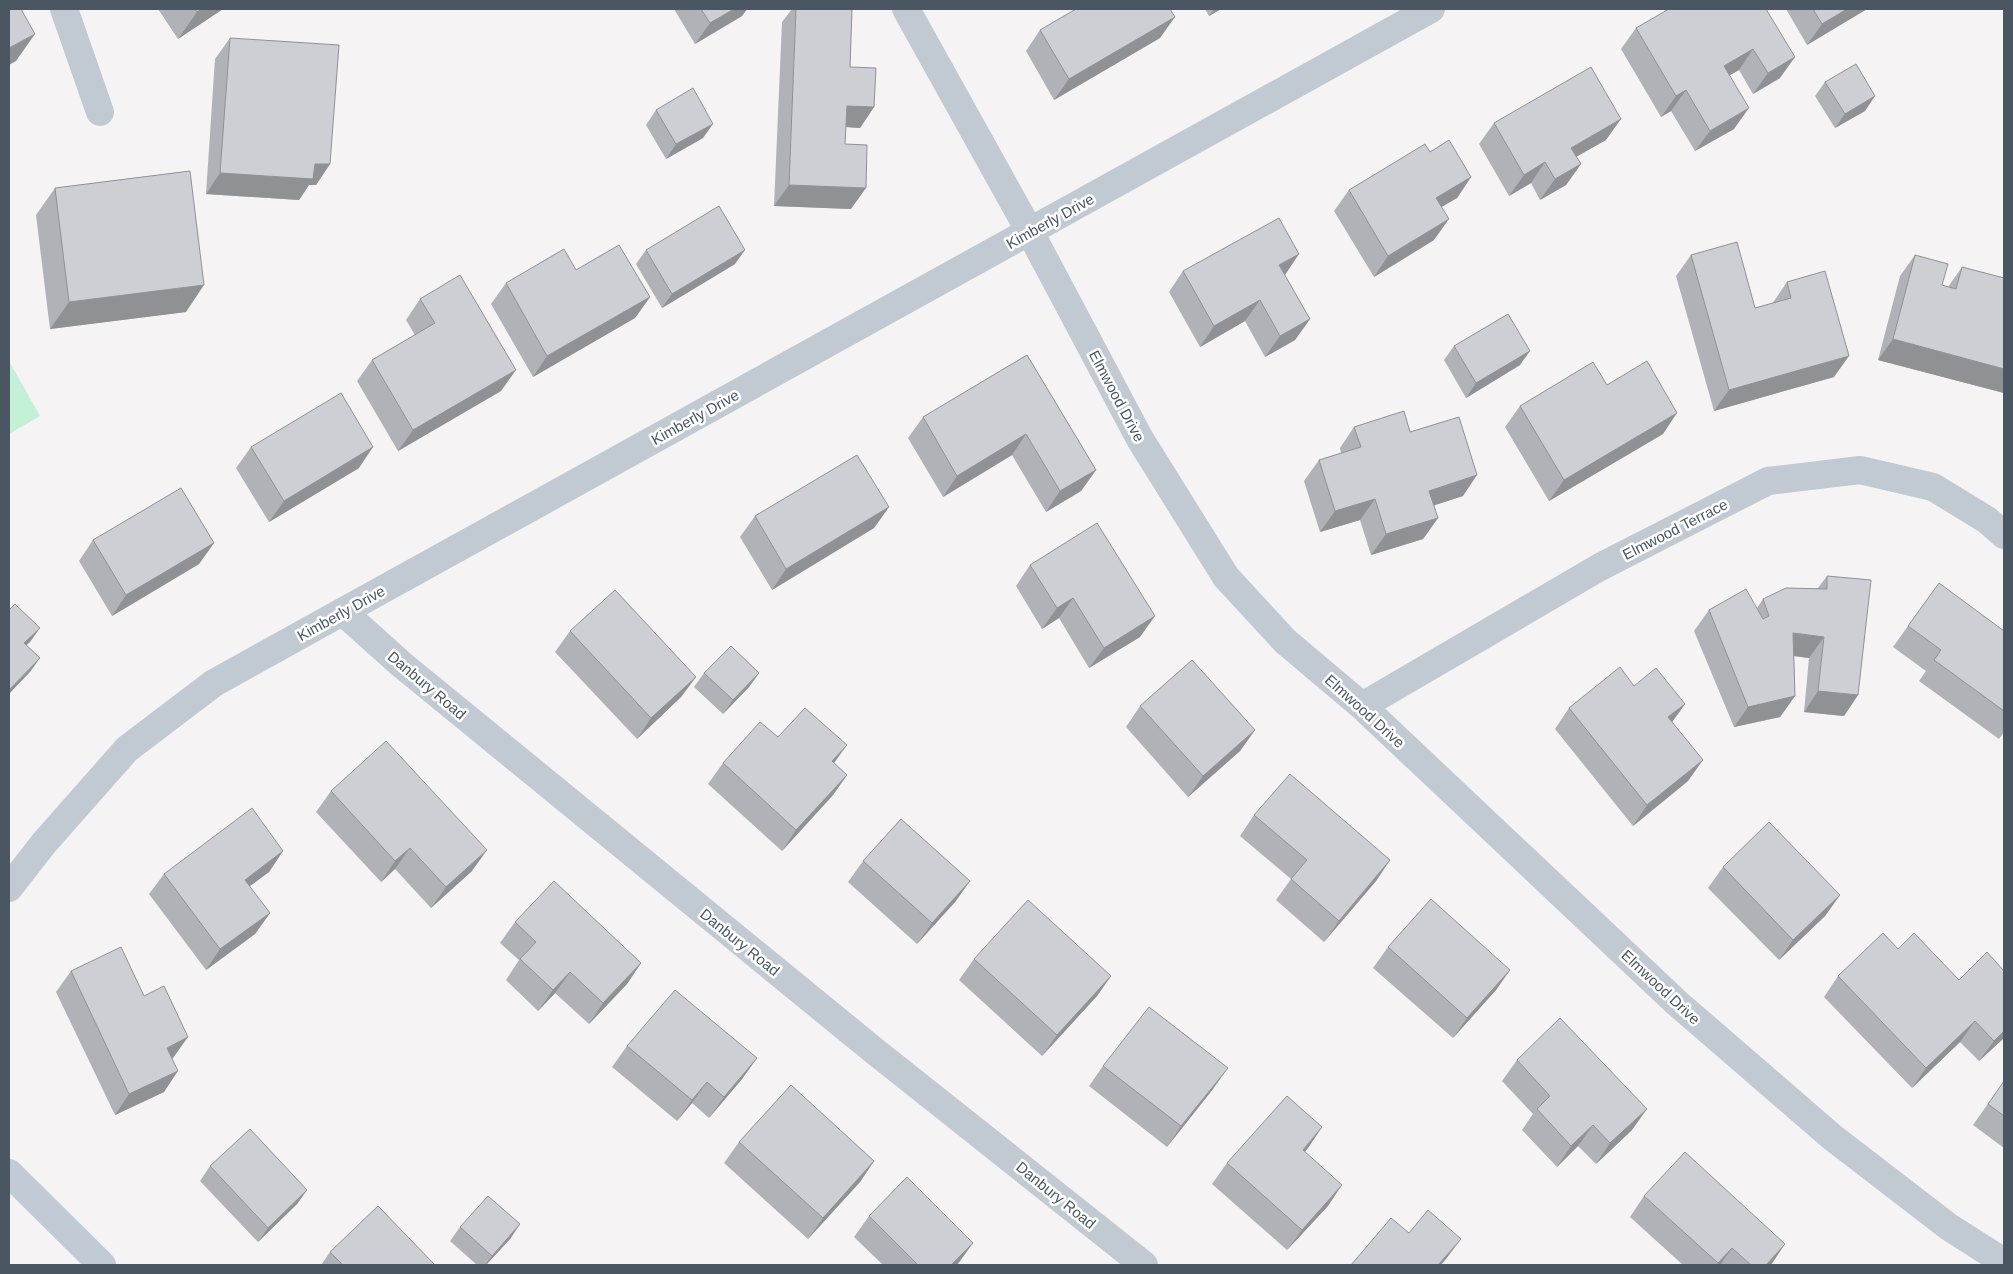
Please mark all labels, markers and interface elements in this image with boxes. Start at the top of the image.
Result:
street label: Kimberly Drive [1003,190,1097,252]
street label: Elmwood Drive [1086,347,1148,445]
street label: Kimberly Drive [648,386,742,448]
street label: Elmwood Terrace [1620,495,1730,563]
street label: Kimberly Drive [294,582,388,644]
street label: Danbury Road [384,647,470,723]
street label: Elmwood Drive [1322,671,1408,751]
street label: Danbury Road [697,905,783,979]
street label: Elmwood Drive [1618,946,1704,1028]
street label: Danbury Road [1013,1158,1099,1232]

